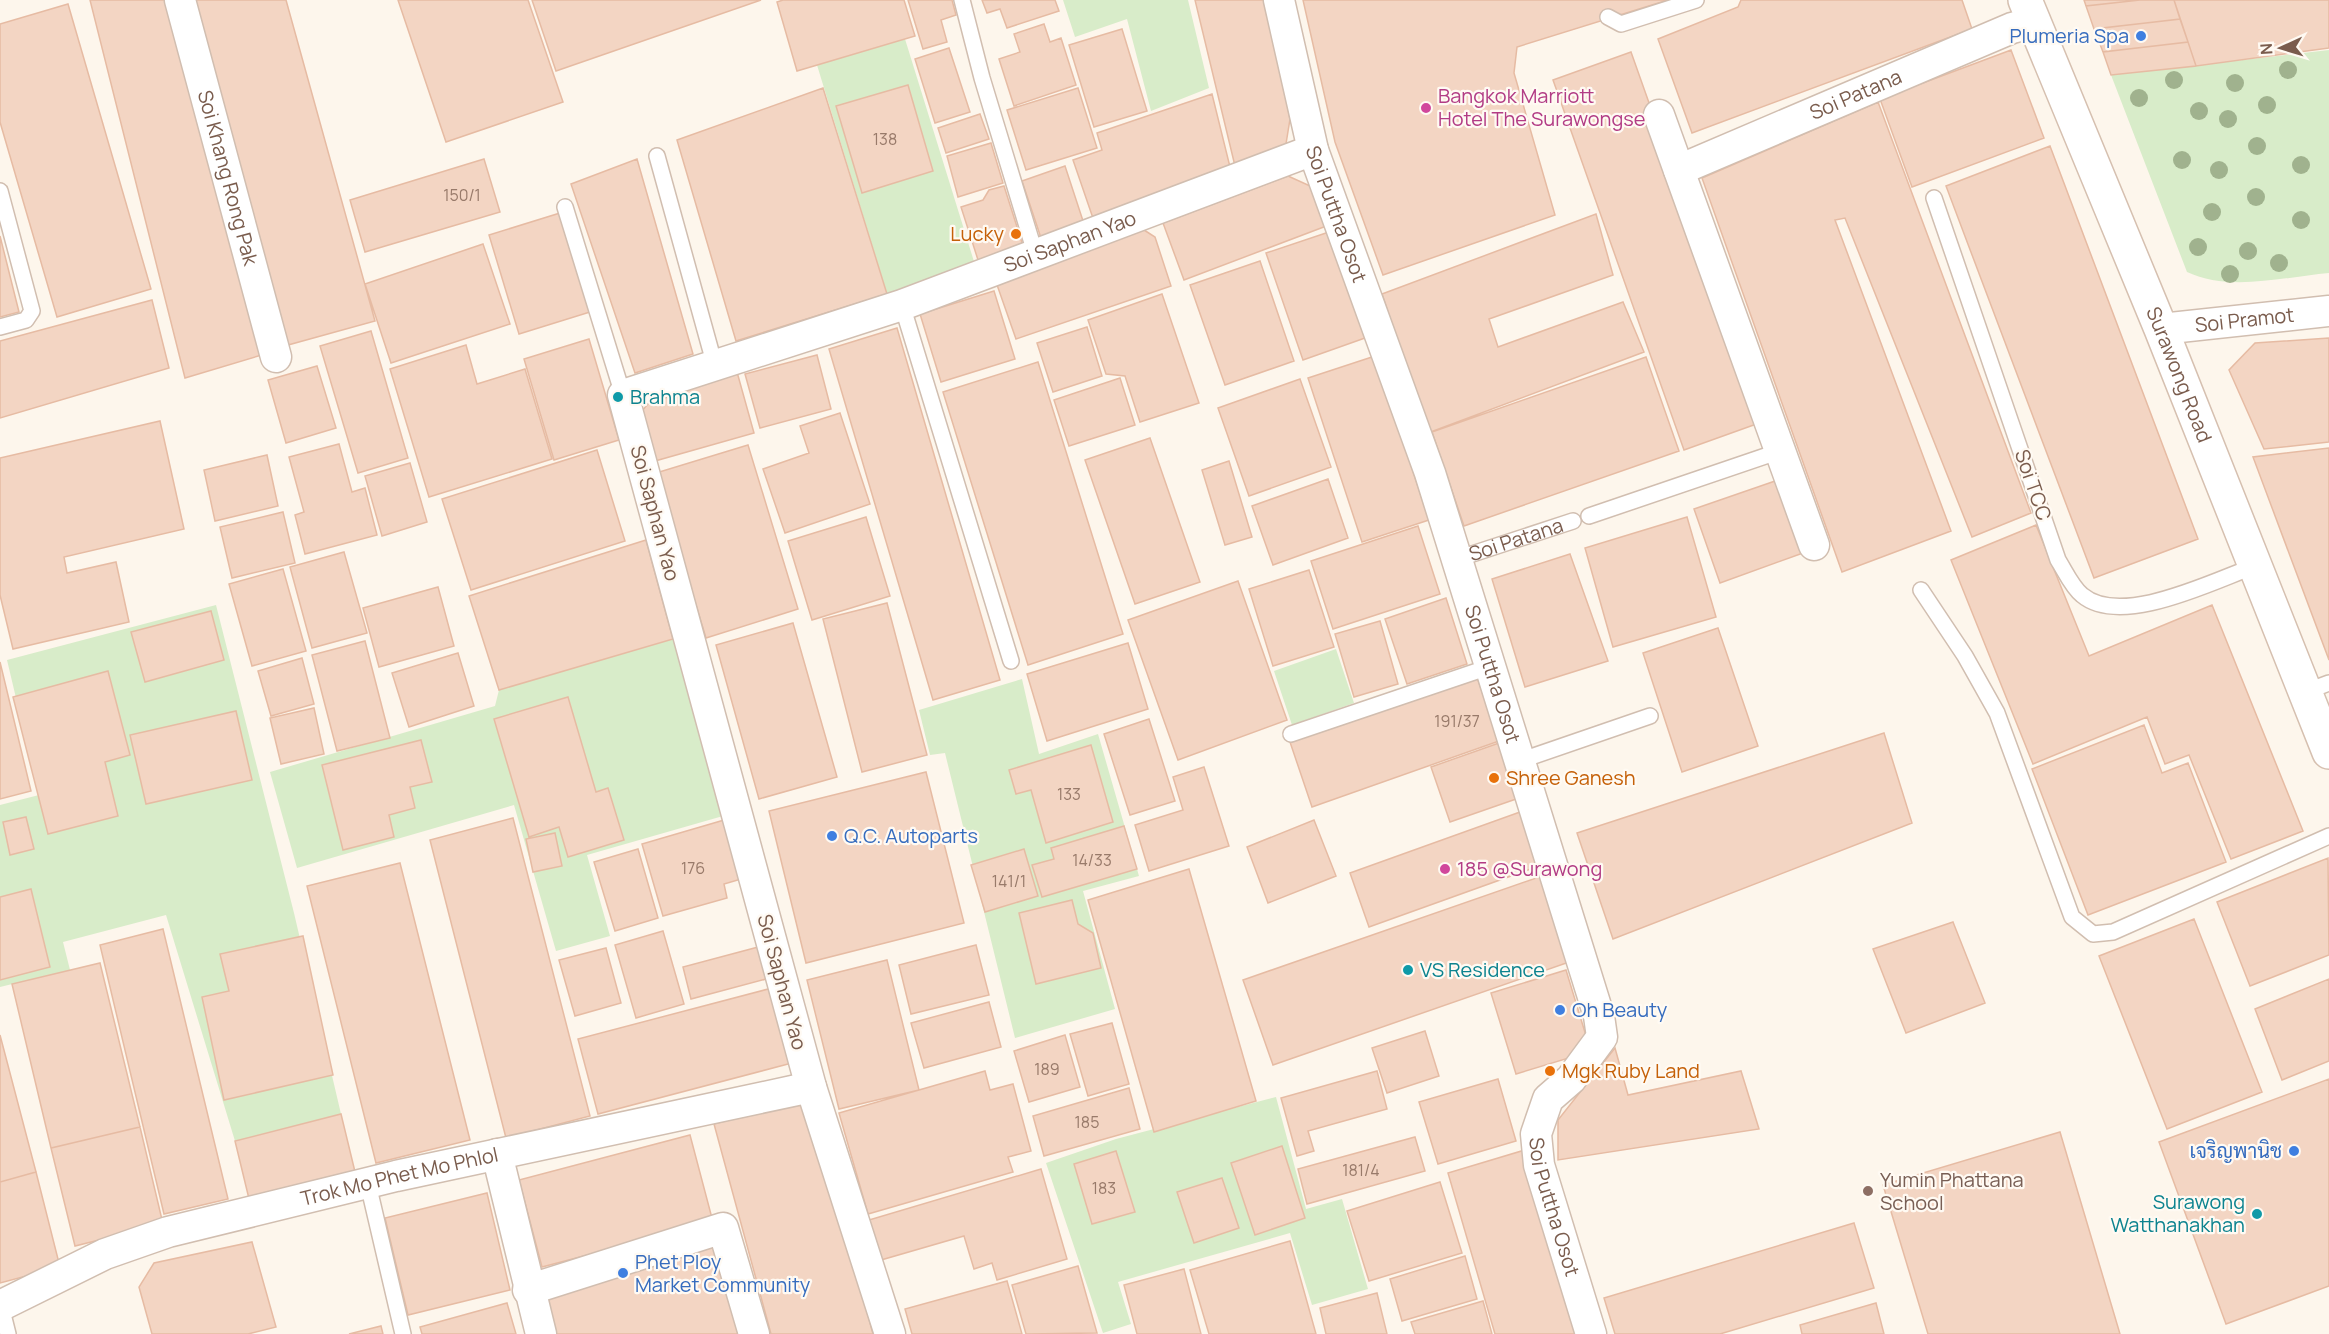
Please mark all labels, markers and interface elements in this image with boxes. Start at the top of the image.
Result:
north arrow [2251,18,2311,78]
place label: Plumeria Spa [2010,22,2129,49]
marker: Plumeria Spa [2134,29,2148,43]
text: N [2255,43,2277,56]
street label: Soi Patana [1805,63,1906,126]
place label: Bangkok Marriott Hotel The Surawongse [1438,82,1645,132]
street label: Soi Khang Rong Pak [192,87,265,269]
marker: Bangkok Marriott Hotel The Surawongse [1419,101,1433,115]
house number: 138 [873,128,897,150]
street label: Soi Puttha Osot [1300,142,1374,286]
house number: 150/1 [443,184,481,206]
street label: Soi Saphan Yao [1000,204,1140,278]
place label: Lucky [950,220,1004,247]
marker: Lucky [1009,227,1023,241]
street label: Soi Pramot [2193,301,2295,338]
street label: Surawong Road [2140,303,2219,446]
place label: Brahma [630,383,700,410]
marker: Brahma [611,390,625,404]
street label: Soi Saphan Yao [624,442,687,584]
street label: Soi TCC [2009,446,2058,524]
street label: Soi Patana [1465,511,1566,567]
street label: Soi Puttha Osot [1459,601,1527,747]
house number: 191/37 [1434,710,1480,732]
place label: Shree Ganesh [1506,764,1636,791]
marker: Shree Ganesh [1487,771,1501,785]
house number: 133 [1057,783,1081,805]
place label: Q.C. Autoparts [844,822,978,849]
marker: Q.C. Autoparts [825,829,839,843]
house number: 14/33 [1072,849,1112,871]
place label: 185 @Surawong [1457,855,1602,882]
house number: 176 [681,857,705,879]
marker: 185 @Surawong [1438,862,1452,876]
house number: 141/1 [992,870,1026,892]
street label: Soi Saphan Yao [751,911,814,1053]
place label: VS Residence [1420,956,1545,983]
marker: VS Residence [1401,963,1415,977]
place label: Oh Beauty [1572,996,1668,1023]
marker: Oh Beauty [1553,1003,1567,1017]
place label: Mgk Ruby Land [1562,1057,1700,1084]
house number: 189 [1034,1058,1060,1080]
marker: Mgk Ruby Land [1543,1064,1557,1078]
house number: 185 [1075,1111,1099,1133]
street label: Soi Puttha Osot [1523,1136,1586,1279]
place label: เจริญพานิช [2189,1137,2282,1164]
street label: Trok Mo Phet Mo Phlol [298,1140,501,1212]
marker: เจริญพานิช [2287,1144,2301,1158]
house number: 181/4 [1342,1159,1380,1181]
place label: Yumin Phattana School [1880,1166,2024,1216]
house number: 183 [1092,1177,1116,1199]
marker: Yumin Phattana School [1861,1184,1875,1198]
place label: Surawong Watthanakhan [2110,1188,2245,1238]
marker: Surawong Watthanakhan [2250,1207,2264,1221]
place label: Phet Ploy Market Community [635,1248,811,1298]
marker: Phet Ploy Market Community [616,1266,630,1280]

